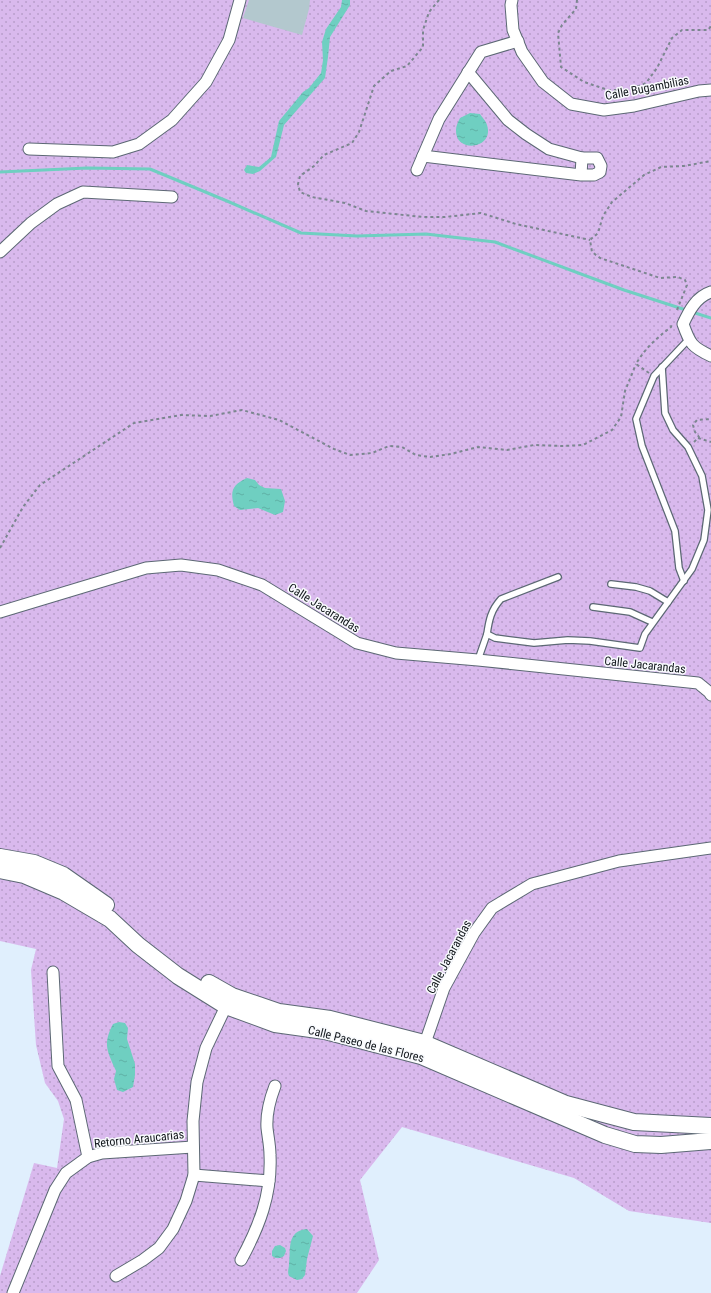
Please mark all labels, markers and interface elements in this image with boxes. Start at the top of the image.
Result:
street label: Calle Bugambilias [604,73,690,103]
street label: Calle Jacarandas [286,580,362,636]
street label: Calle Jacarandas [604,654,686,676]
street label: Calle Jacarandas [424,918,474,996]
street label: Calle Paseo de las Flores [307,1023,425,1065]
street label: Retorno Araucarias [93,1127,185,1151]

